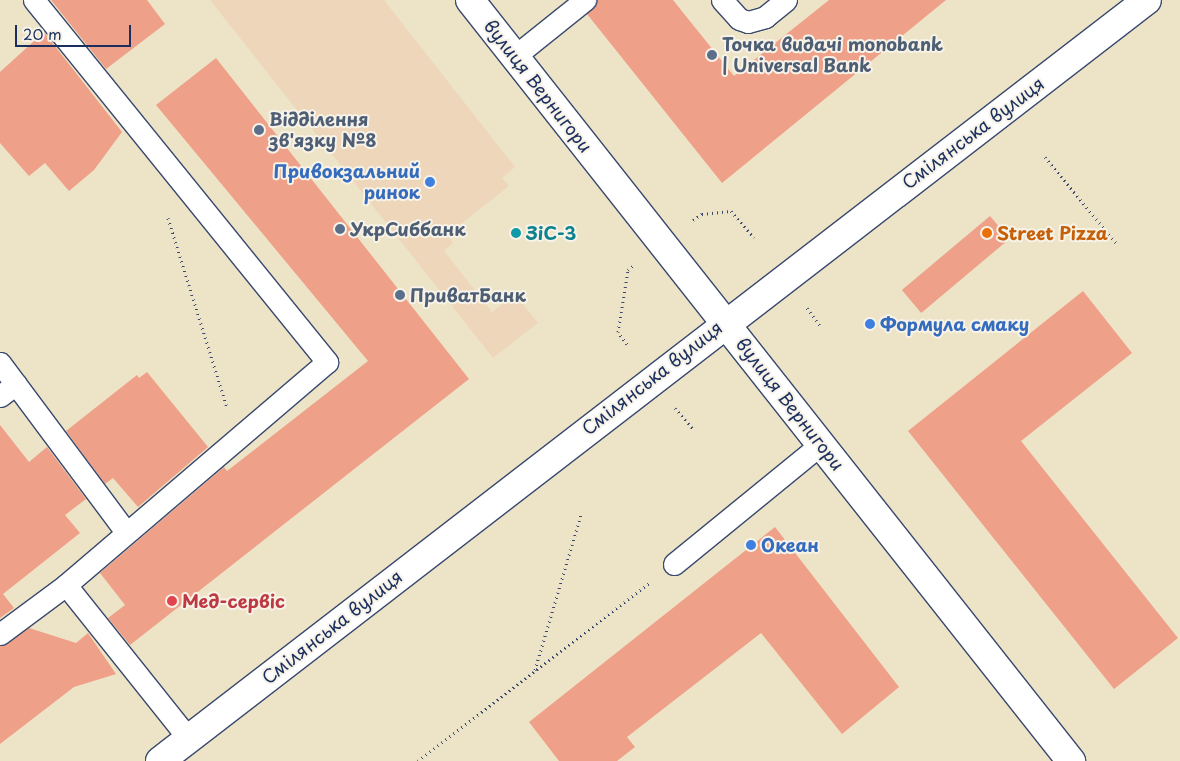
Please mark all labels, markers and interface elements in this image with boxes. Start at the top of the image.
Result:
scale bar [18,15,134,47]
street label: вулиця Вернигори [479,15,597,157]
text: 20 m [23,22,62,45]
place label: Точка видачі monobank | Universal Bank [722,34,943,76]
marker: Точка видачі monobank | Universal Bank [706,49,718,61]
street label: Смілянська вулиця [897,72,1049,194]
place label: Відділення зв'язку №8 [269,109,377,152]
marker: Відділення зв'язку №8 [253,124,265,136]
place label: Привокзальний ринок [274,161,420,203]
marker: Привокзальний ринок [424,176,436,188]
place label: УкрСиббанк [350,218,466,240]
place label: ЗіС-3 [526,222,576,244]
place label: Street Pizza [997,222,1109,244]
marker: УкрСиббанк [334,223,346,235]
marker: ЗіС-3 [510,227,522,239]
marker: Street Pizza [981,227,993,239]
place label: ПриватБанк [410,284,526,306]
marker: ПриватБанк [394,289,406,301]
place label: Формула смаку [880,313,1030,335]
street label: Смілянська вулиця [577,316,727,440]
marker: Формула смаку [864,318,876,330]
street label: вулиця Вернигори [731,333,849,475]
place label: Океан [761,534,819,556]
marker: Океан [745,539,757,551]
street label: Смілянська вулиця [257,565,407,689]
place label: Мед-сервіс [182,590,285,612]
marker: Мед-сервіс [166,595,178,607]

